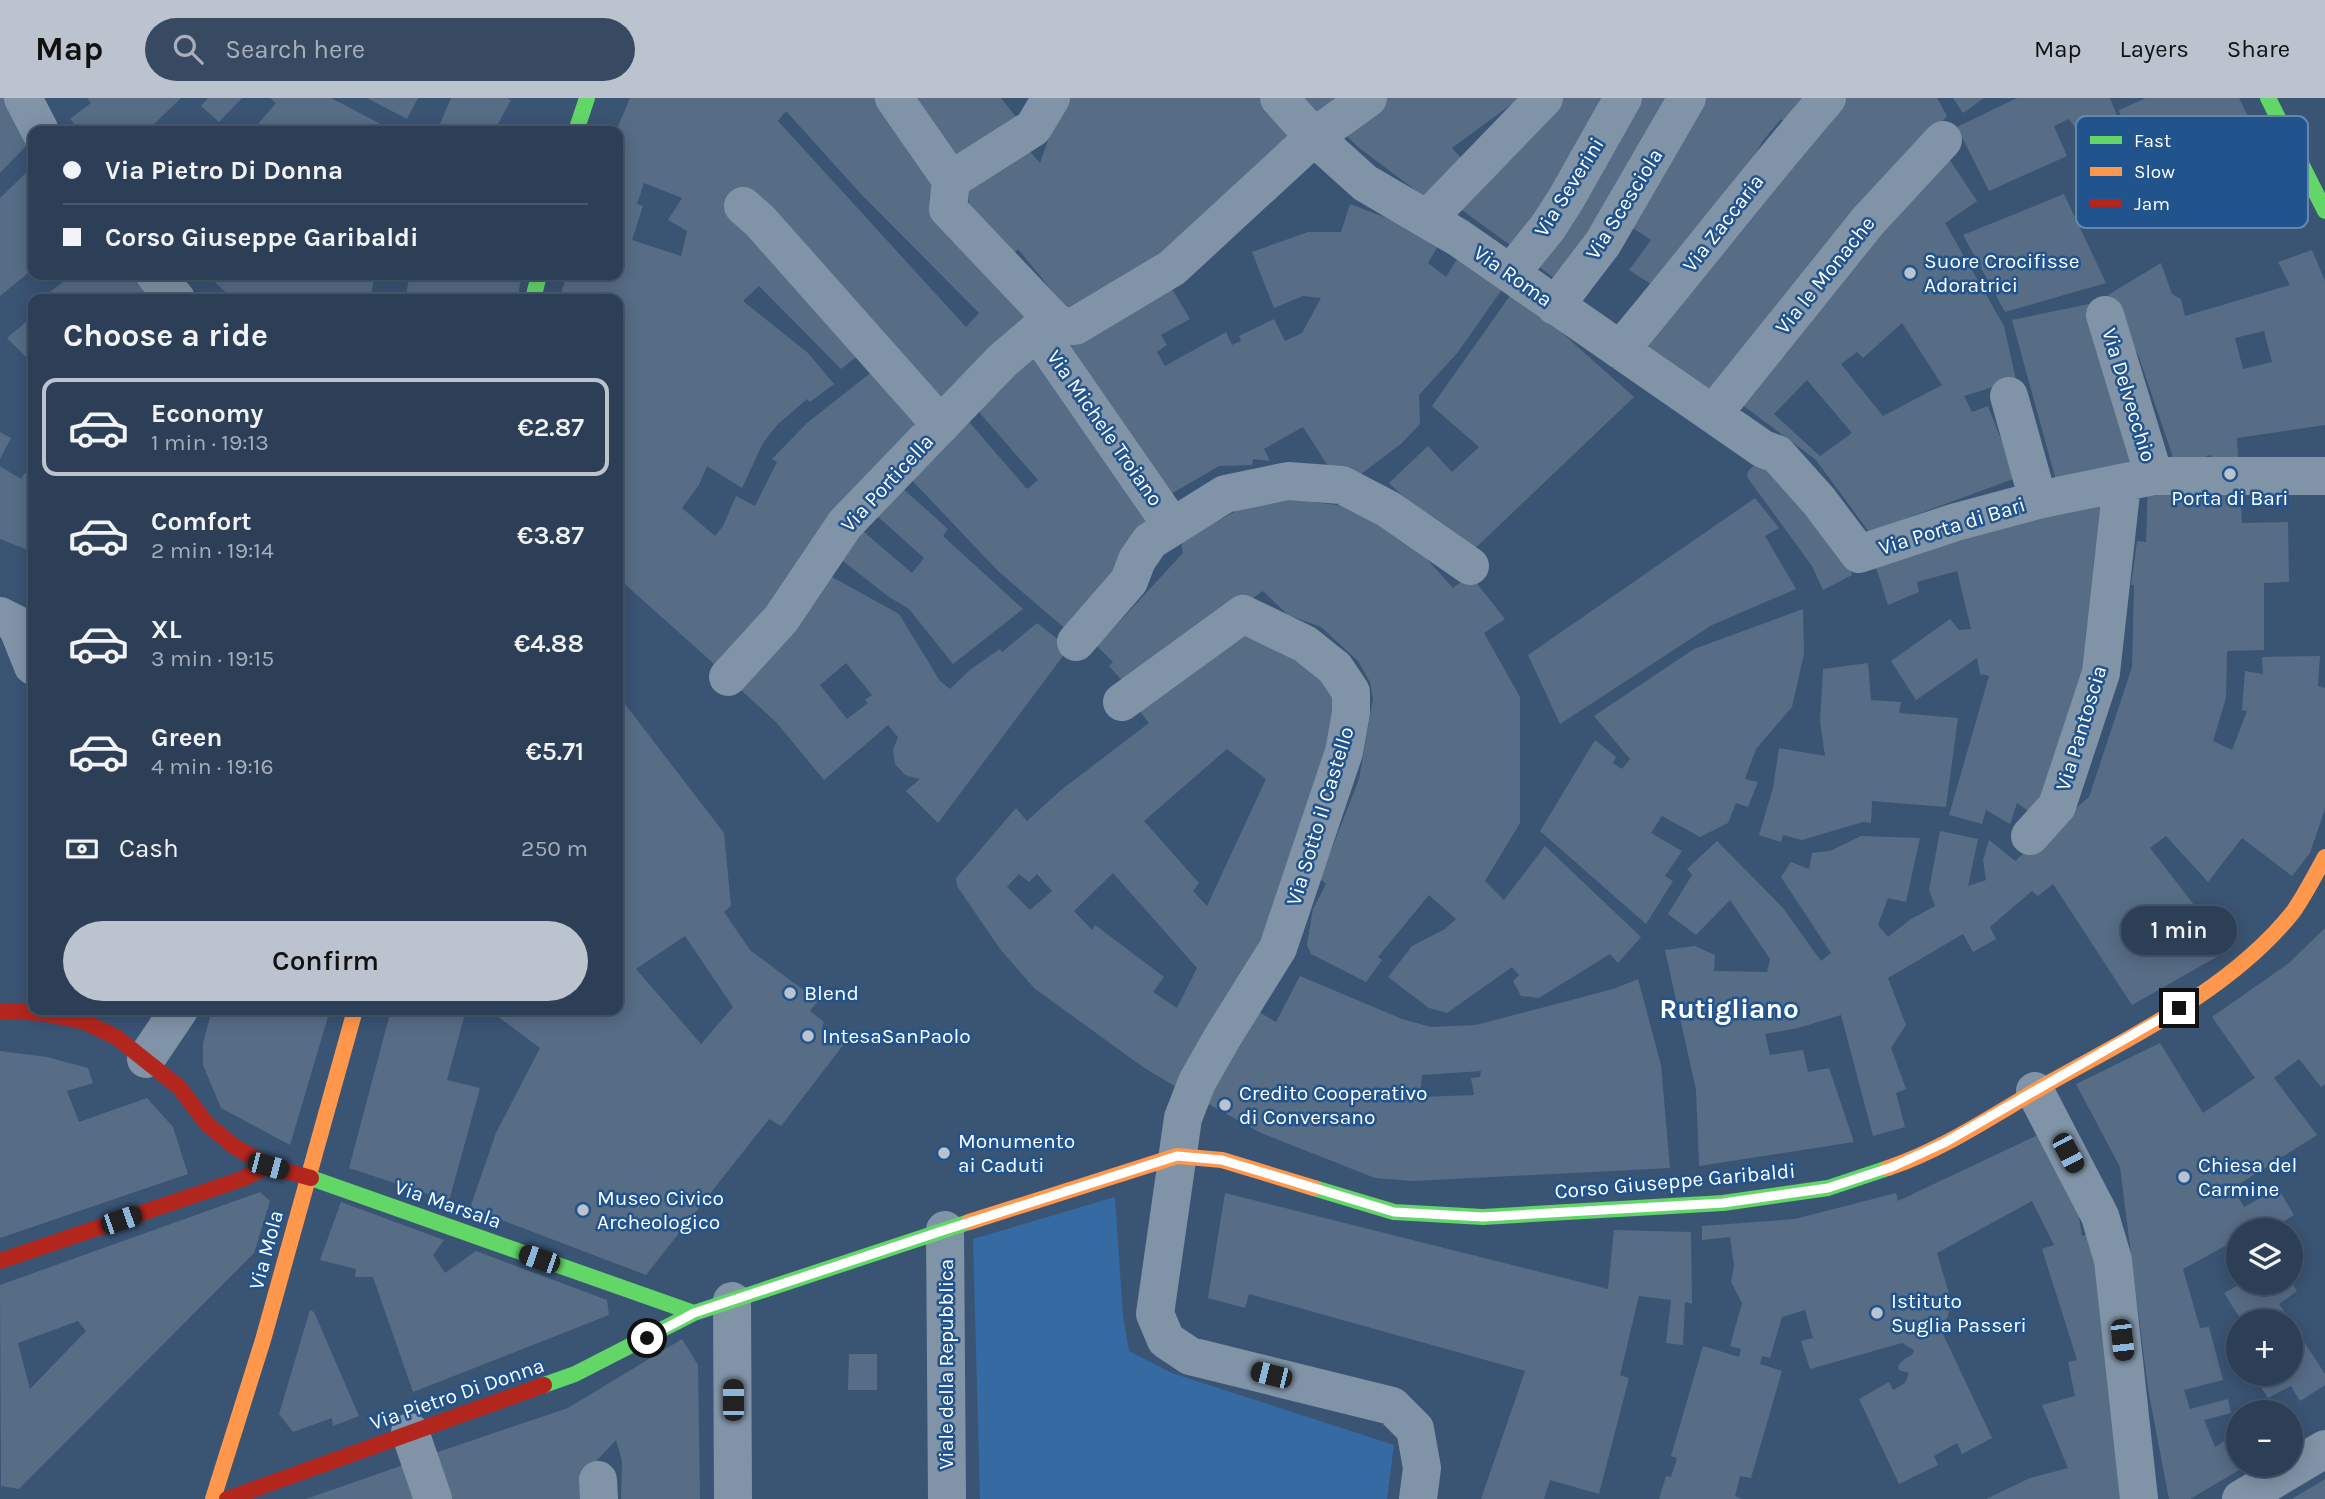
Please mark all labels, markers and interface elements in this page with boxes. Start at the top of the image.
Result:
search box [145,18,635,81]
text: Map [35,30,103,68]
icon: search [169,30,207,68]
text: Search here [225,34,365,65]
text: Map [2034,35,2082,63]
text: Layers [2120,35,2189,63]
text: Share [2227,35,2290,63]
legend [2076,116,2308,228]
text: Fast [2134,130,2171,152]
street label: Via Severini [1529,133,1609,241]
street label: Via Scesciola [1580,144,1668,264]
text: Via Pietro Di Donna [105,155,343,186]
text: Slow [2134,161,2175,183]
street label: Via Zaccaria [1677,169,1769,277]
text: Jam [2134,193,2170,215]
street label: Via le Monache [1770,211,1880,339]
text: Corso Giuseppe Garibaldi [105,222,419,253]
street label: Via Roma [1469,240,1557,312]
place label: Suore Crocifisse Adoratrici [1924,249,2080,297]
marker: Suore Crocifisse Adoratrici [1902,265,1918,281]
text: Choose a ride [63,317,268,354]
street label: Via Delvecchio [2097,325,2161,465]
street label: Via Michele Troiano [1042,345,1168,511]
icon: car [67,396,130,459]
text: Economy [151,398,263,429]
text: €2.87 [517,412,584,443]
text: 1 min · 19:13 [151,429,269,456]
street label: Via Porticella [836,429,938,537]
marker: Porta di Bari [2222,466,2238,482]
place label: Porta di Bari [2171,486,2289,510]
street label: Via Porta di Bari [1876,492,2028,560]
icon: car [67,504,130,567]
text: Comfort [151,506,252,537]
text: €3.87 [517,520,584,551]
text: 2 min · 19:14 [151,537,274,564]
icon: car [67,612,130,675]
text: XL [151,614,182,645]
text: €4.88 [514,628,584,659]
text: 3 min · 19:15 [151,645,274,672]
street label: Via Pantoscia [2051,663,2111,793]
icon: car [67,720,130,783]
text: Green [151,722,223,753]
street label: Via Sotto il Castello [1281,724,1359,908]
text: €5.71 [526,736,584,767]
text: 4 min · 19:16 [151,753,274,780]
icon: cash [63,830,101,868]
text: Cash [119,833,179,864]
text: 250 m [521,835,588,862]
callout: 1 min [2121,906,2237,956]
text: 1 min [2150,917,2208,944]
button: Confirm [63,921,588,1001]
place label: Blend [804,981,859,1005]
marker: Blend [782,985,798,1001]
district label: Rutigliano [1659,992,1799,1025]
route end [2163,992,2195,1024]
place label: IntesaSanPaolo [822,1024,971,1048]
marker: IntesaSanPaolo [800,1028,816,1044]
place label: Credito Cooperativo di Conversano [1239,1081,1428,1129]
marker: Credito Cooperativo di Conversano [1217,1097,1233,1113]
place label: Monumento ai Caduti [958,1129,1075,1177]
car [2049,1130,2088,1176]
marker: Monumento ai Caduti [936,1145,952,1161]
car [245,1150,292,1182]
place label: Chiesa del Carmine [2198,1153,2297,1201]
street label: Corso Giuseppe Garibaldi [1554,1159,1796,1203]
marker: Chiesa del Carmine [2176,1169,2192,1185]
street label: Via Marsala [391,1174,505,1234]
place label: Museo Civico Archeologico [597,1186,724,1234]
marker: Museo Civico Archeologico [575,1202,591,1218]
car [98,1203,145,1237]
street label: Via Mola [244,1208,288,1292]
map controls [2226,1218,2303,1477]
button: layers [2226,1218,2303,1295]
car [516,1242,563,1276]
street label: Viale della Repubblica [934,1259,958,1469]
place label: Istituto Suglia Passeri [1891,1289,2027,1337]
marker: Istituto Suglia Passeri [1869,1305,1885,1321]
button: + [2226,1309,2303,1386]
car [2110,1318,2135,1362]
route start [631,1322,663,1354]
street label: Via Pietro Di Donna [367,1353,547,1435]
car [1249,1360,1294,1390]
car [723,1379,744,1421]
button: − [2226,1400,2303,1477]

